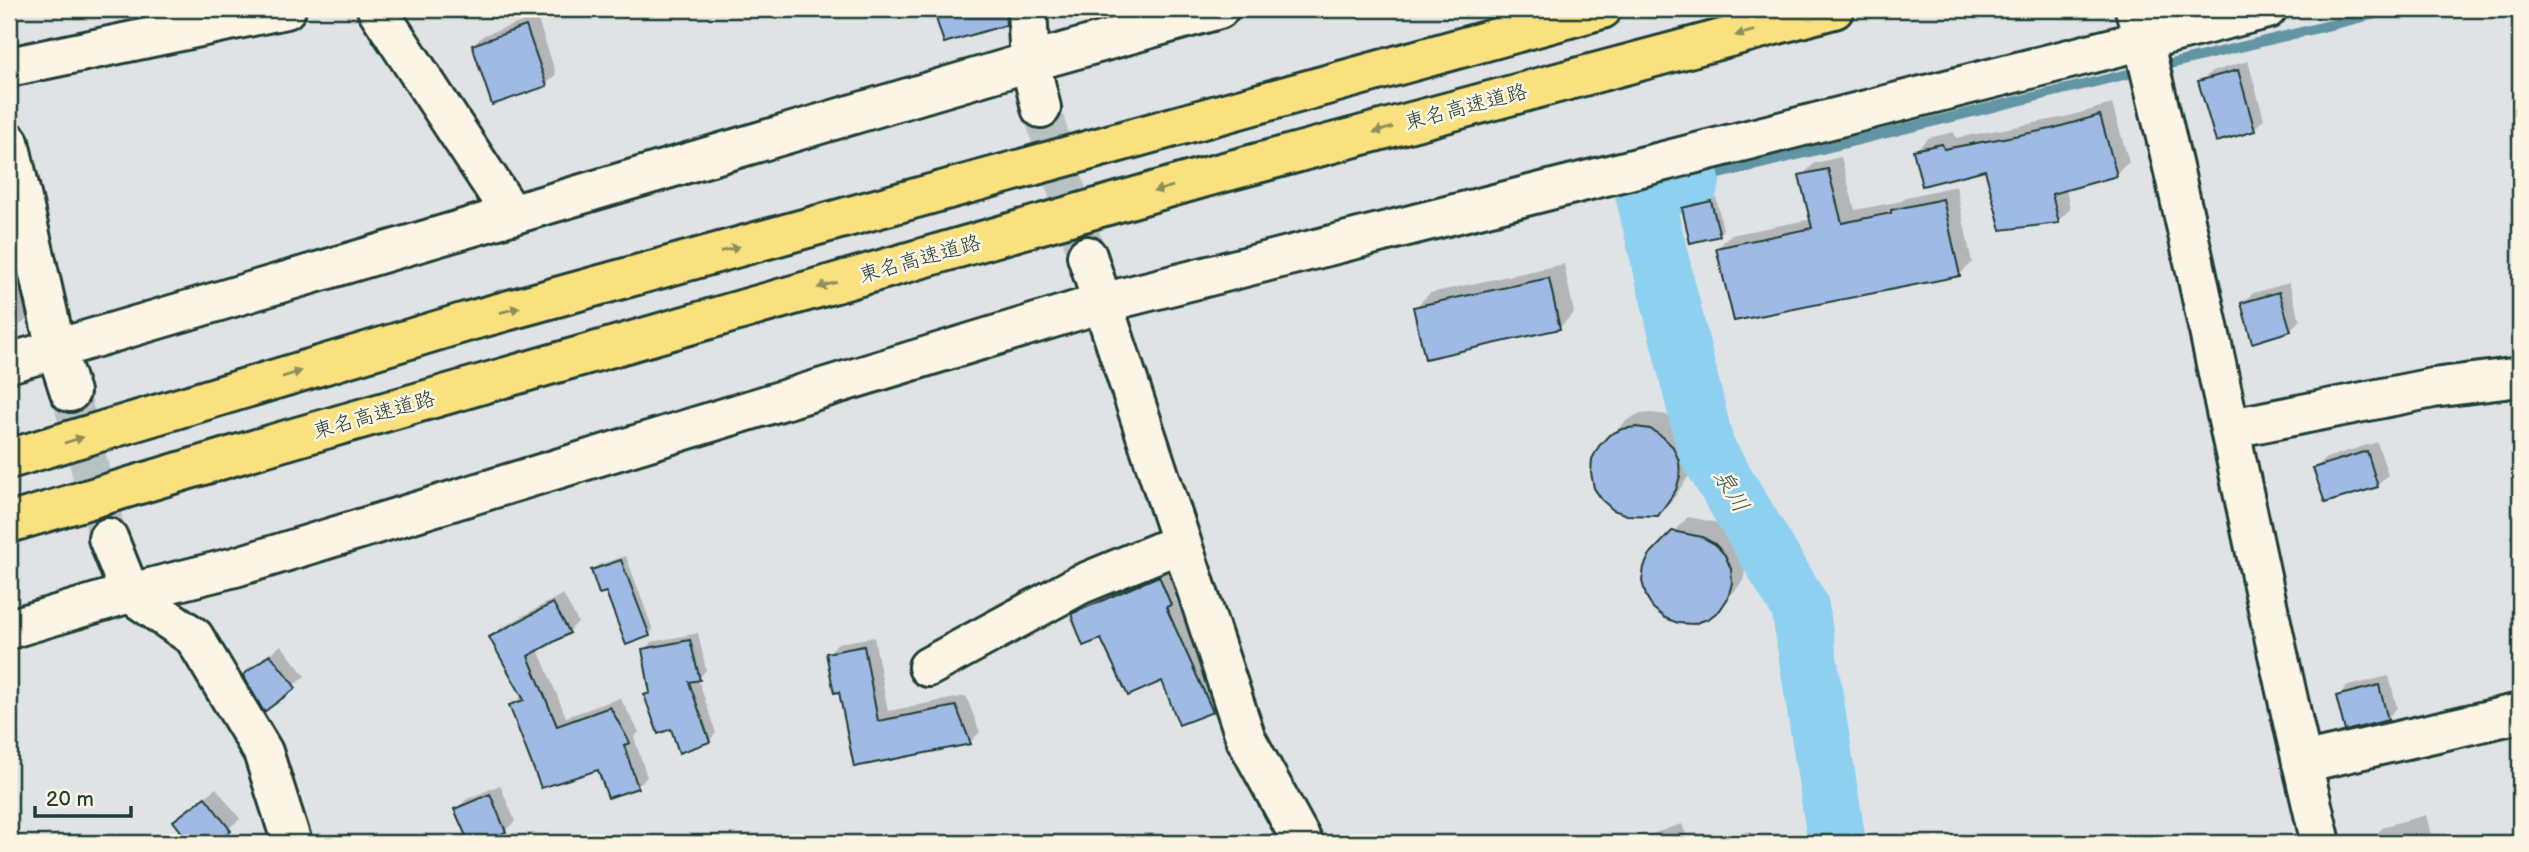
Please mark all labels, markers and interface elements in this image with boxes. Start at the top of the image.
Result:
one-way arrow [1733,28,1755,39]
street label: 東名高速道路 [1402,79,1530,135]
one-way arrow [1372,125,1394,136]
one-way arrow [1153,185,1174,195]
street label: 東名高速道路 [856,230,984,288]
one-way arrow [719,244,740,254]
one-way arrow [816,281,837,291]
one-way arrow [499,304,521,315]
one-way arrow [282,369,303,379]
street label: 東名高速道路 [310,386,438,444]
one-way arrow [64,434,85,444]
water label: 泉川 [1707,464,1755,518]
scale bar [35,775,131,819]
text: 20 m [46,787,94,812]

